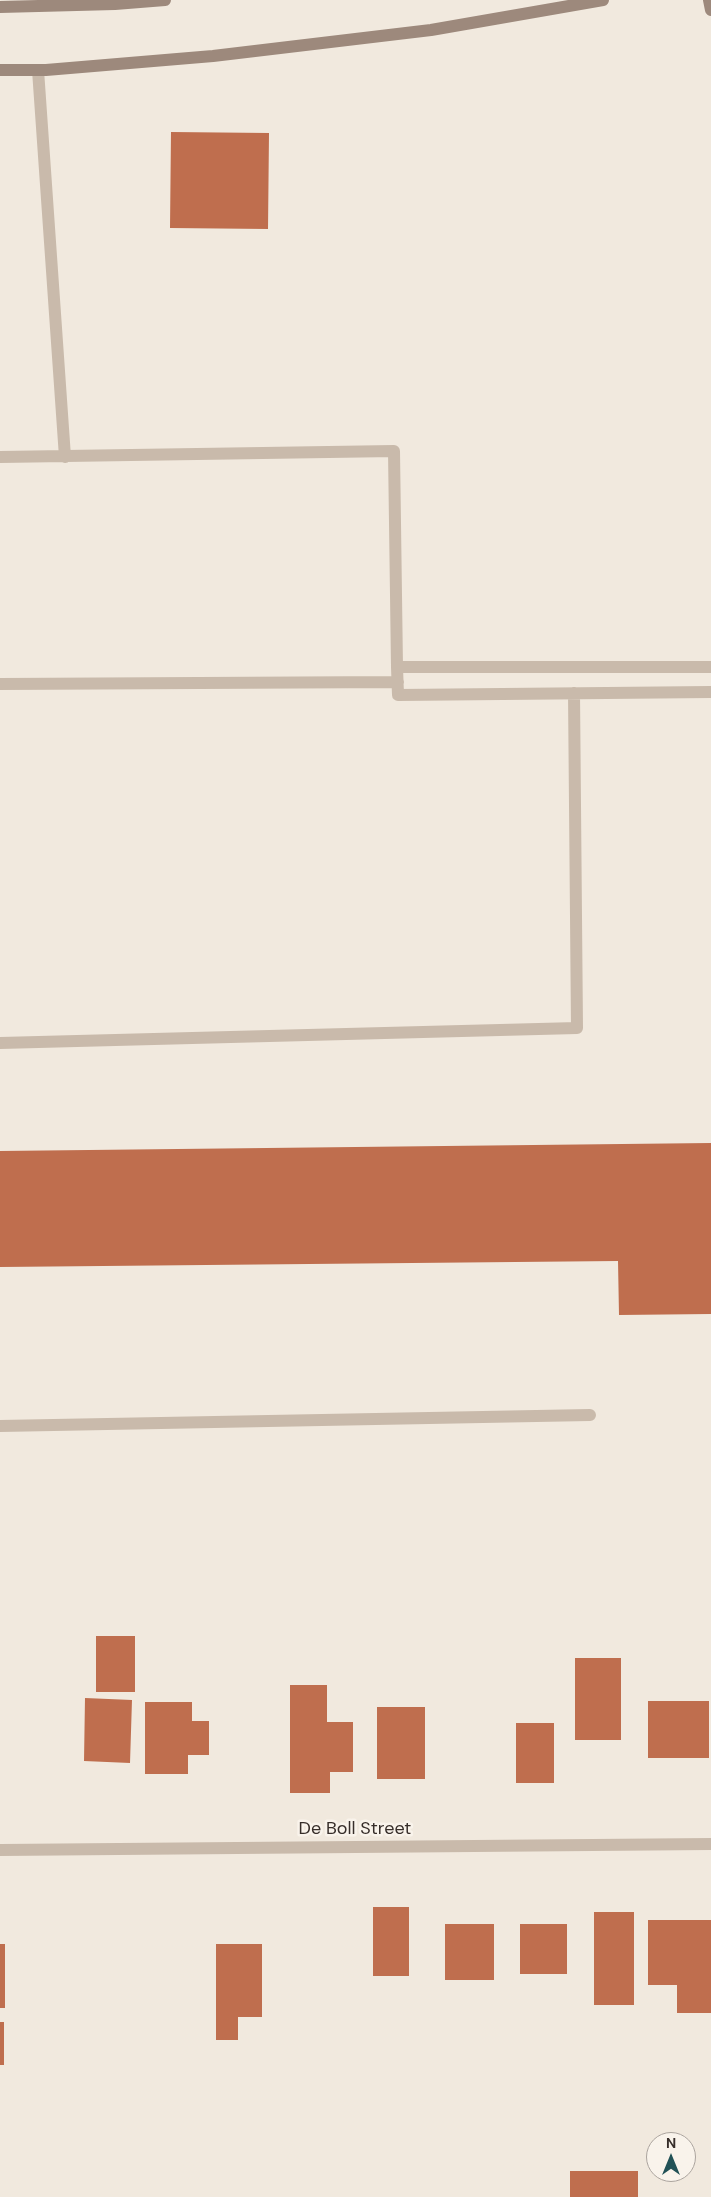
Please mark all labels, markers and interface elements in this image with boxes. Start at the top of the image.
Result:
street label: De Boll Street [299,1818,411,1840]
north arrow [646,2132,696,2182]
text: N [666,2134,676,2152]

